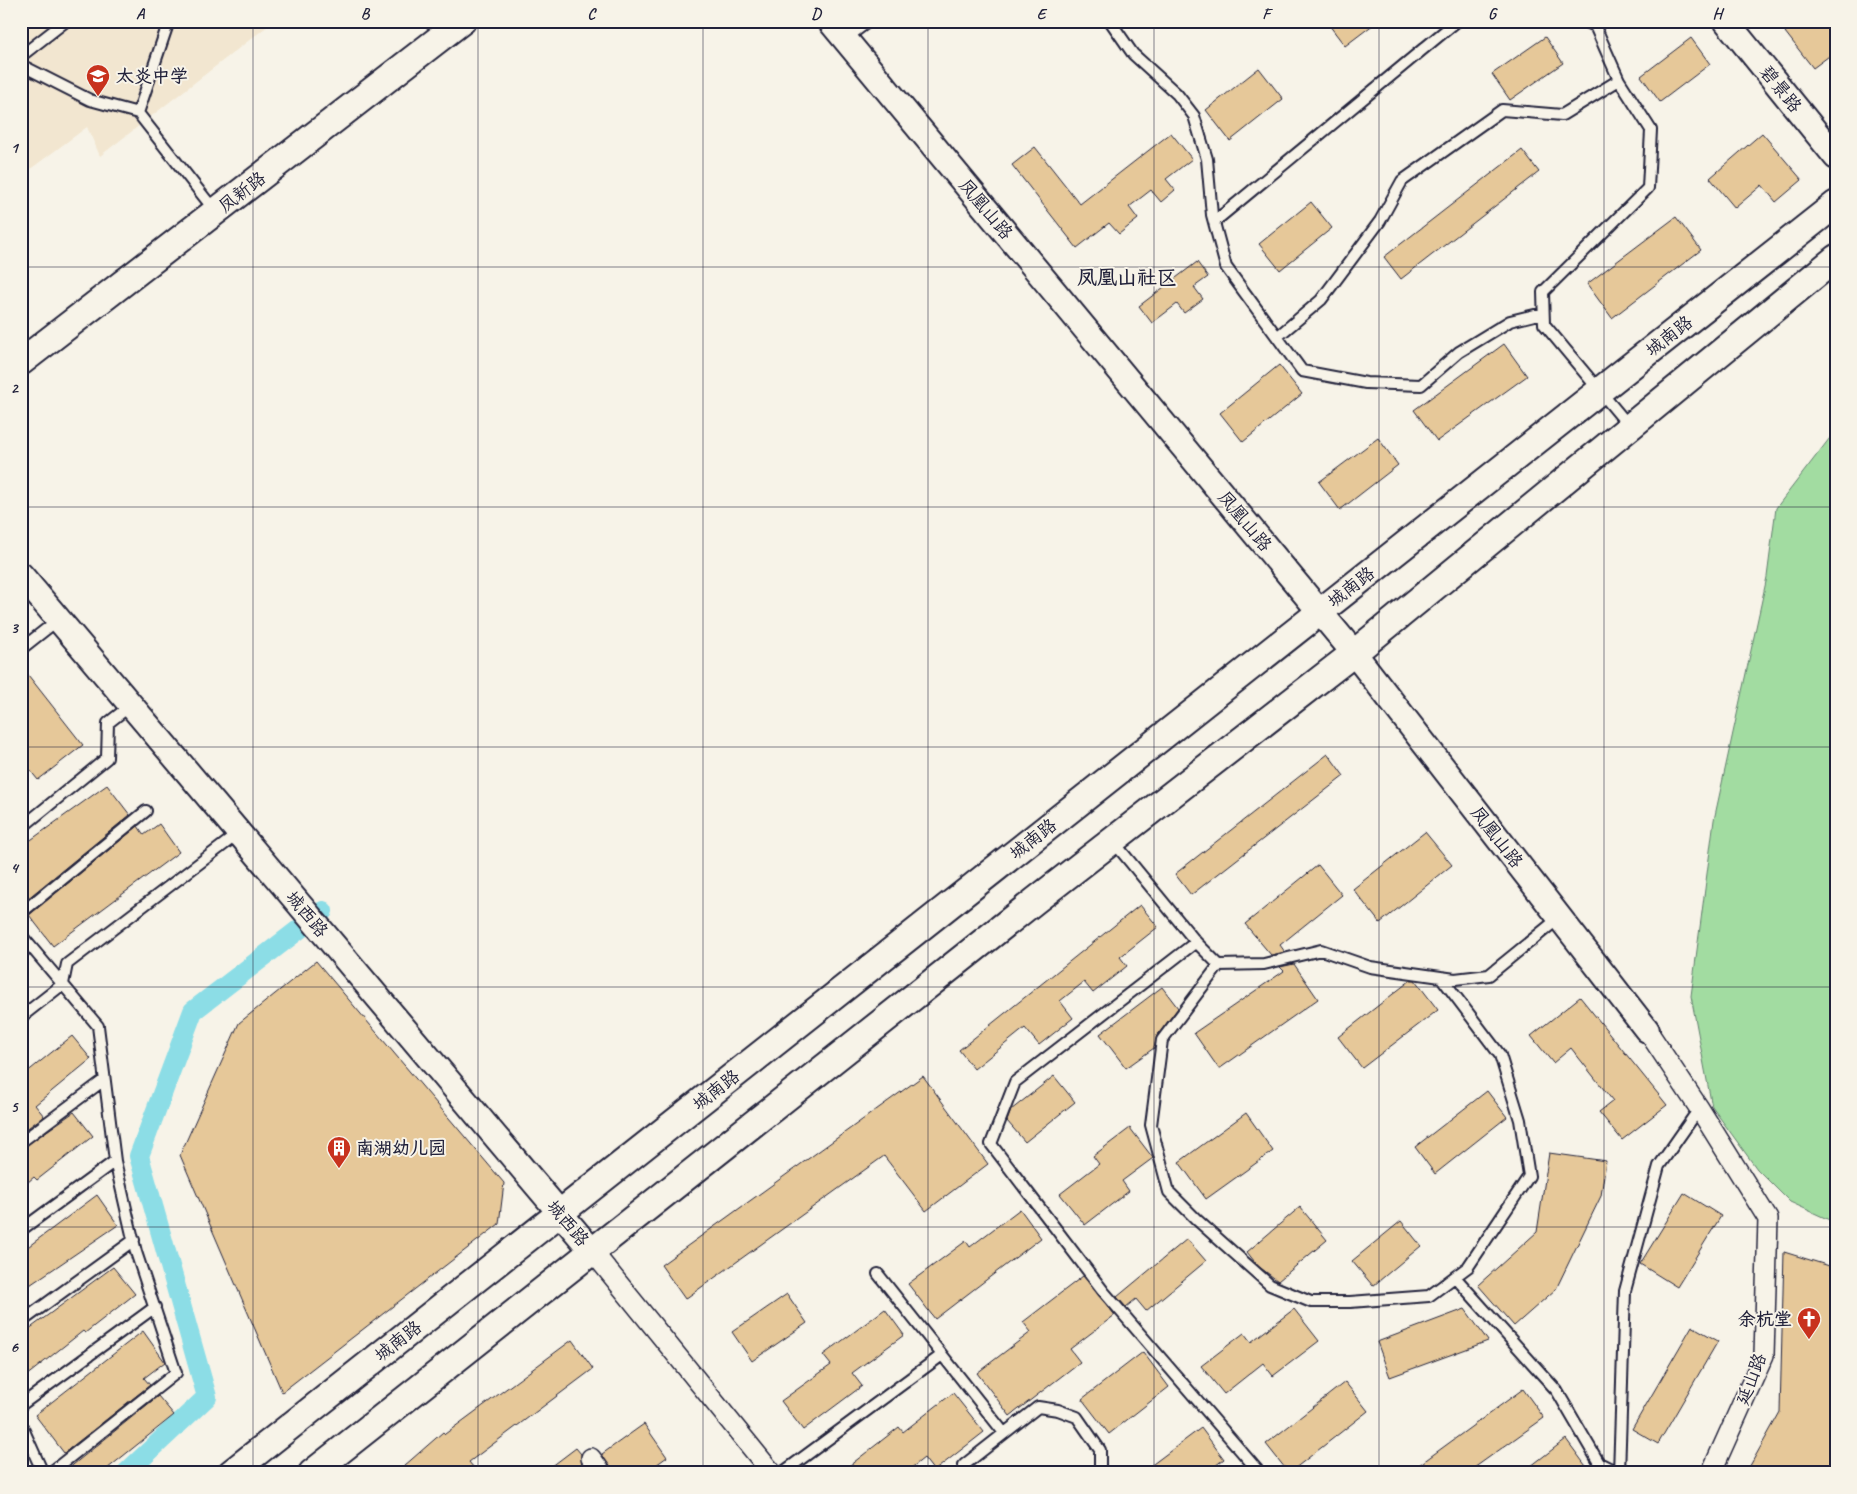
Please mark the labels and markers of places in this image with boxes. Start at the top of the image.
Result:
school or university icon: 太炎中学 [85,63,111,97]
place label: 太炎中学 [116,65,188,87]
building icon: 南湖幼儿园 [326,1135,352,1169]
place label: 南湖幼儿园 [356,1137,446,1159]
church icon: 余杭堂 [1796,1306,1822,1340]
place label: 余杭堂 [1738,1308,1792,1330]

